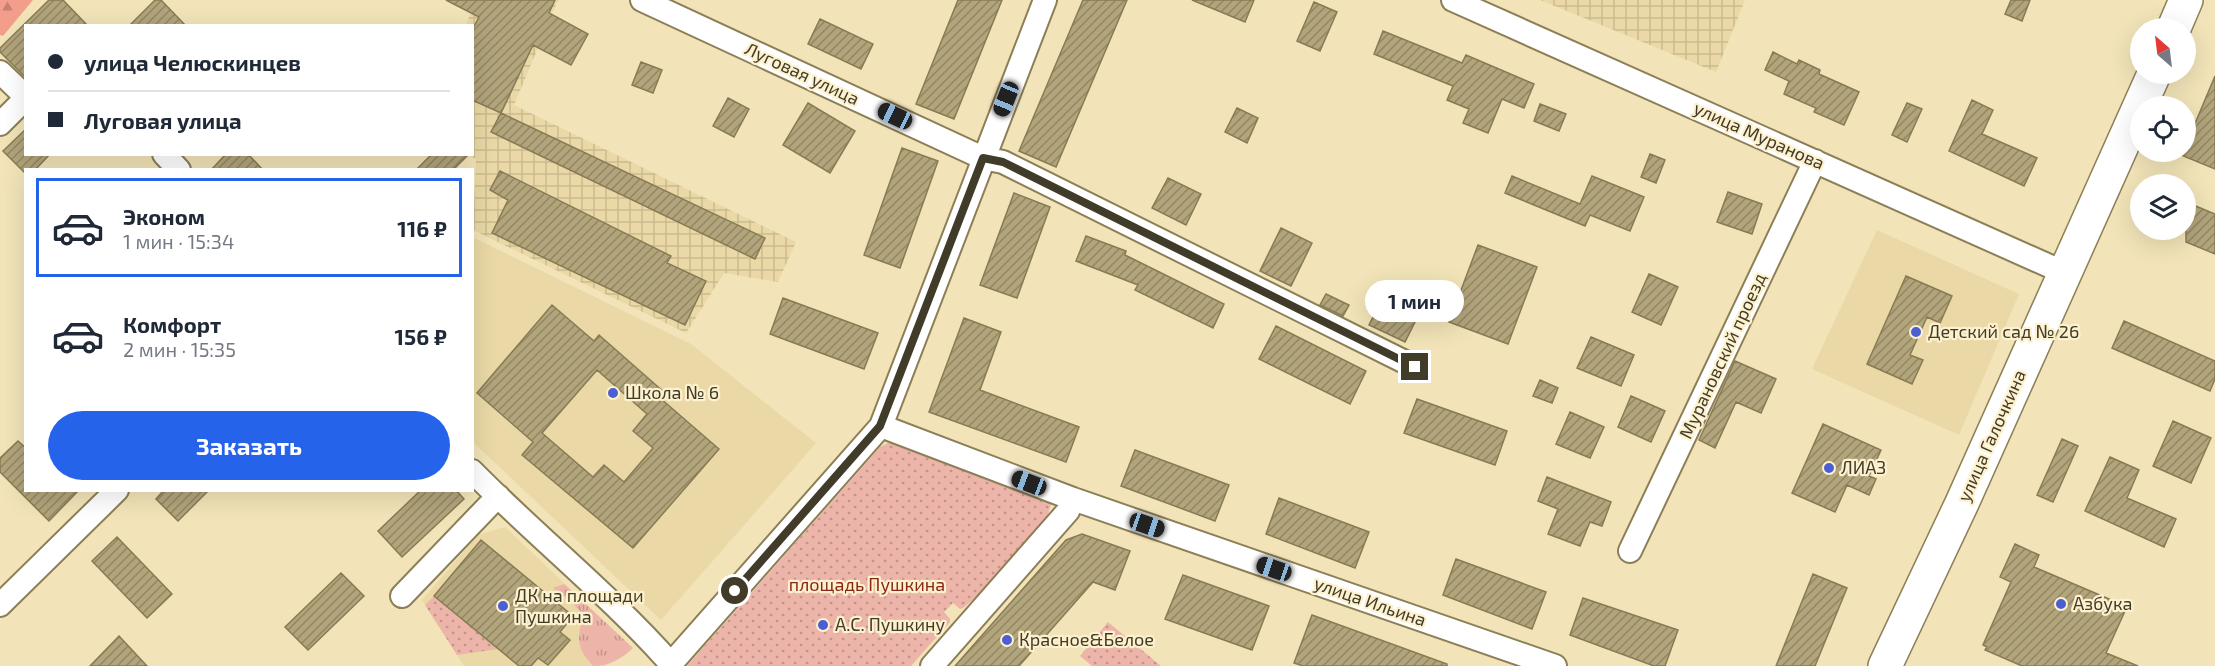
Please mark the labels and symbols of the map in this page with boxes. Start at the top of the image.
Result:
north arrow [2130,18,2196,84]
street label: Луговая улица [742,37,863,109]
car [991,79,1021,119]
street label: улица Муранова [1691,96,1828,174]
car [875,100,915,132]
street label: Мурановский проезд [1674,269,1770,442]
callout: 1 мин [1366,280,1464,322]
place label: Детский сад № 26 [1928,320,2079,342]
marker: Детский сад № 26 [1909,325,1923,339]
route end [1401,353,1428,380]
street label: улица Галочкина [1952,366,2030,505]
place label: Школа № 6 [625,381,719,403]
marker: Школа № 6 [606,386,620,400]
place label: ЛИАЗ [1841,456,1886,478]
marker: ЛИАЗ [1822,461,1836,475]
car [1009,468,1049,498]
car [1127,511,1167,539]
car [1254,555,1294,583]
street label: улица Ильина [1311,572,1429,631]
park label: площадь Пушкина [789,573,945,595]
route start [721,577,748,604]
place label: ДК на площади Пушкина [515,584,643,627]
place label: Азбука [2073,592,2133,614]
marker: Азбука [2054,597,2068,611]
marker: ДК на площади Пушкина [496,599,510,613]
place label: А.С. Пушкину [835,613,945,635]
marker: А.С. Пушкину [816,618,830,632]
place label: Красное&Белое [1019,628,1154,650]
marker: Красное&Белое [1000,633,1014,647]

